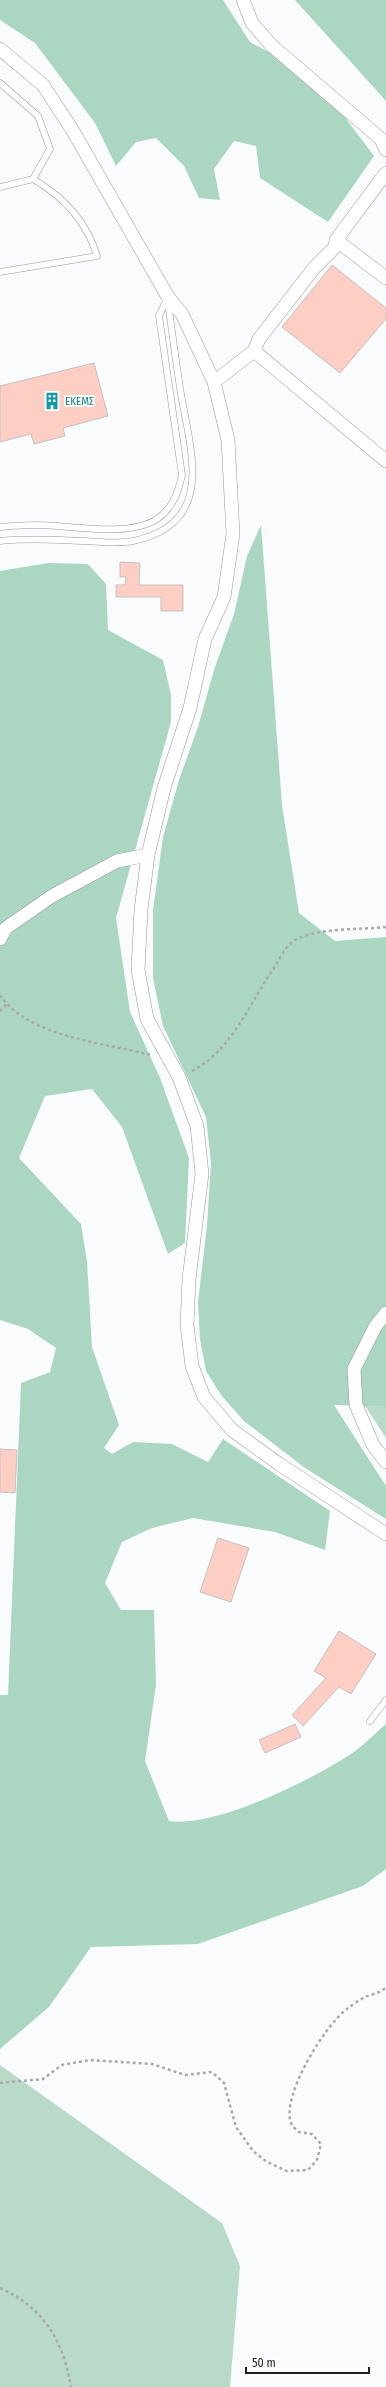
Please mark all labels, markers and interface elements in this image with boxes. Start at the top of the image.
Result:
building icon: ΕΚΕΜΣ [42,391,62,411]
place label: ΕΚΕΜΣ [65,395,94,408]
scale bar [246,2349,369,2375]
text: 50 m [252,2356,276,2370]

